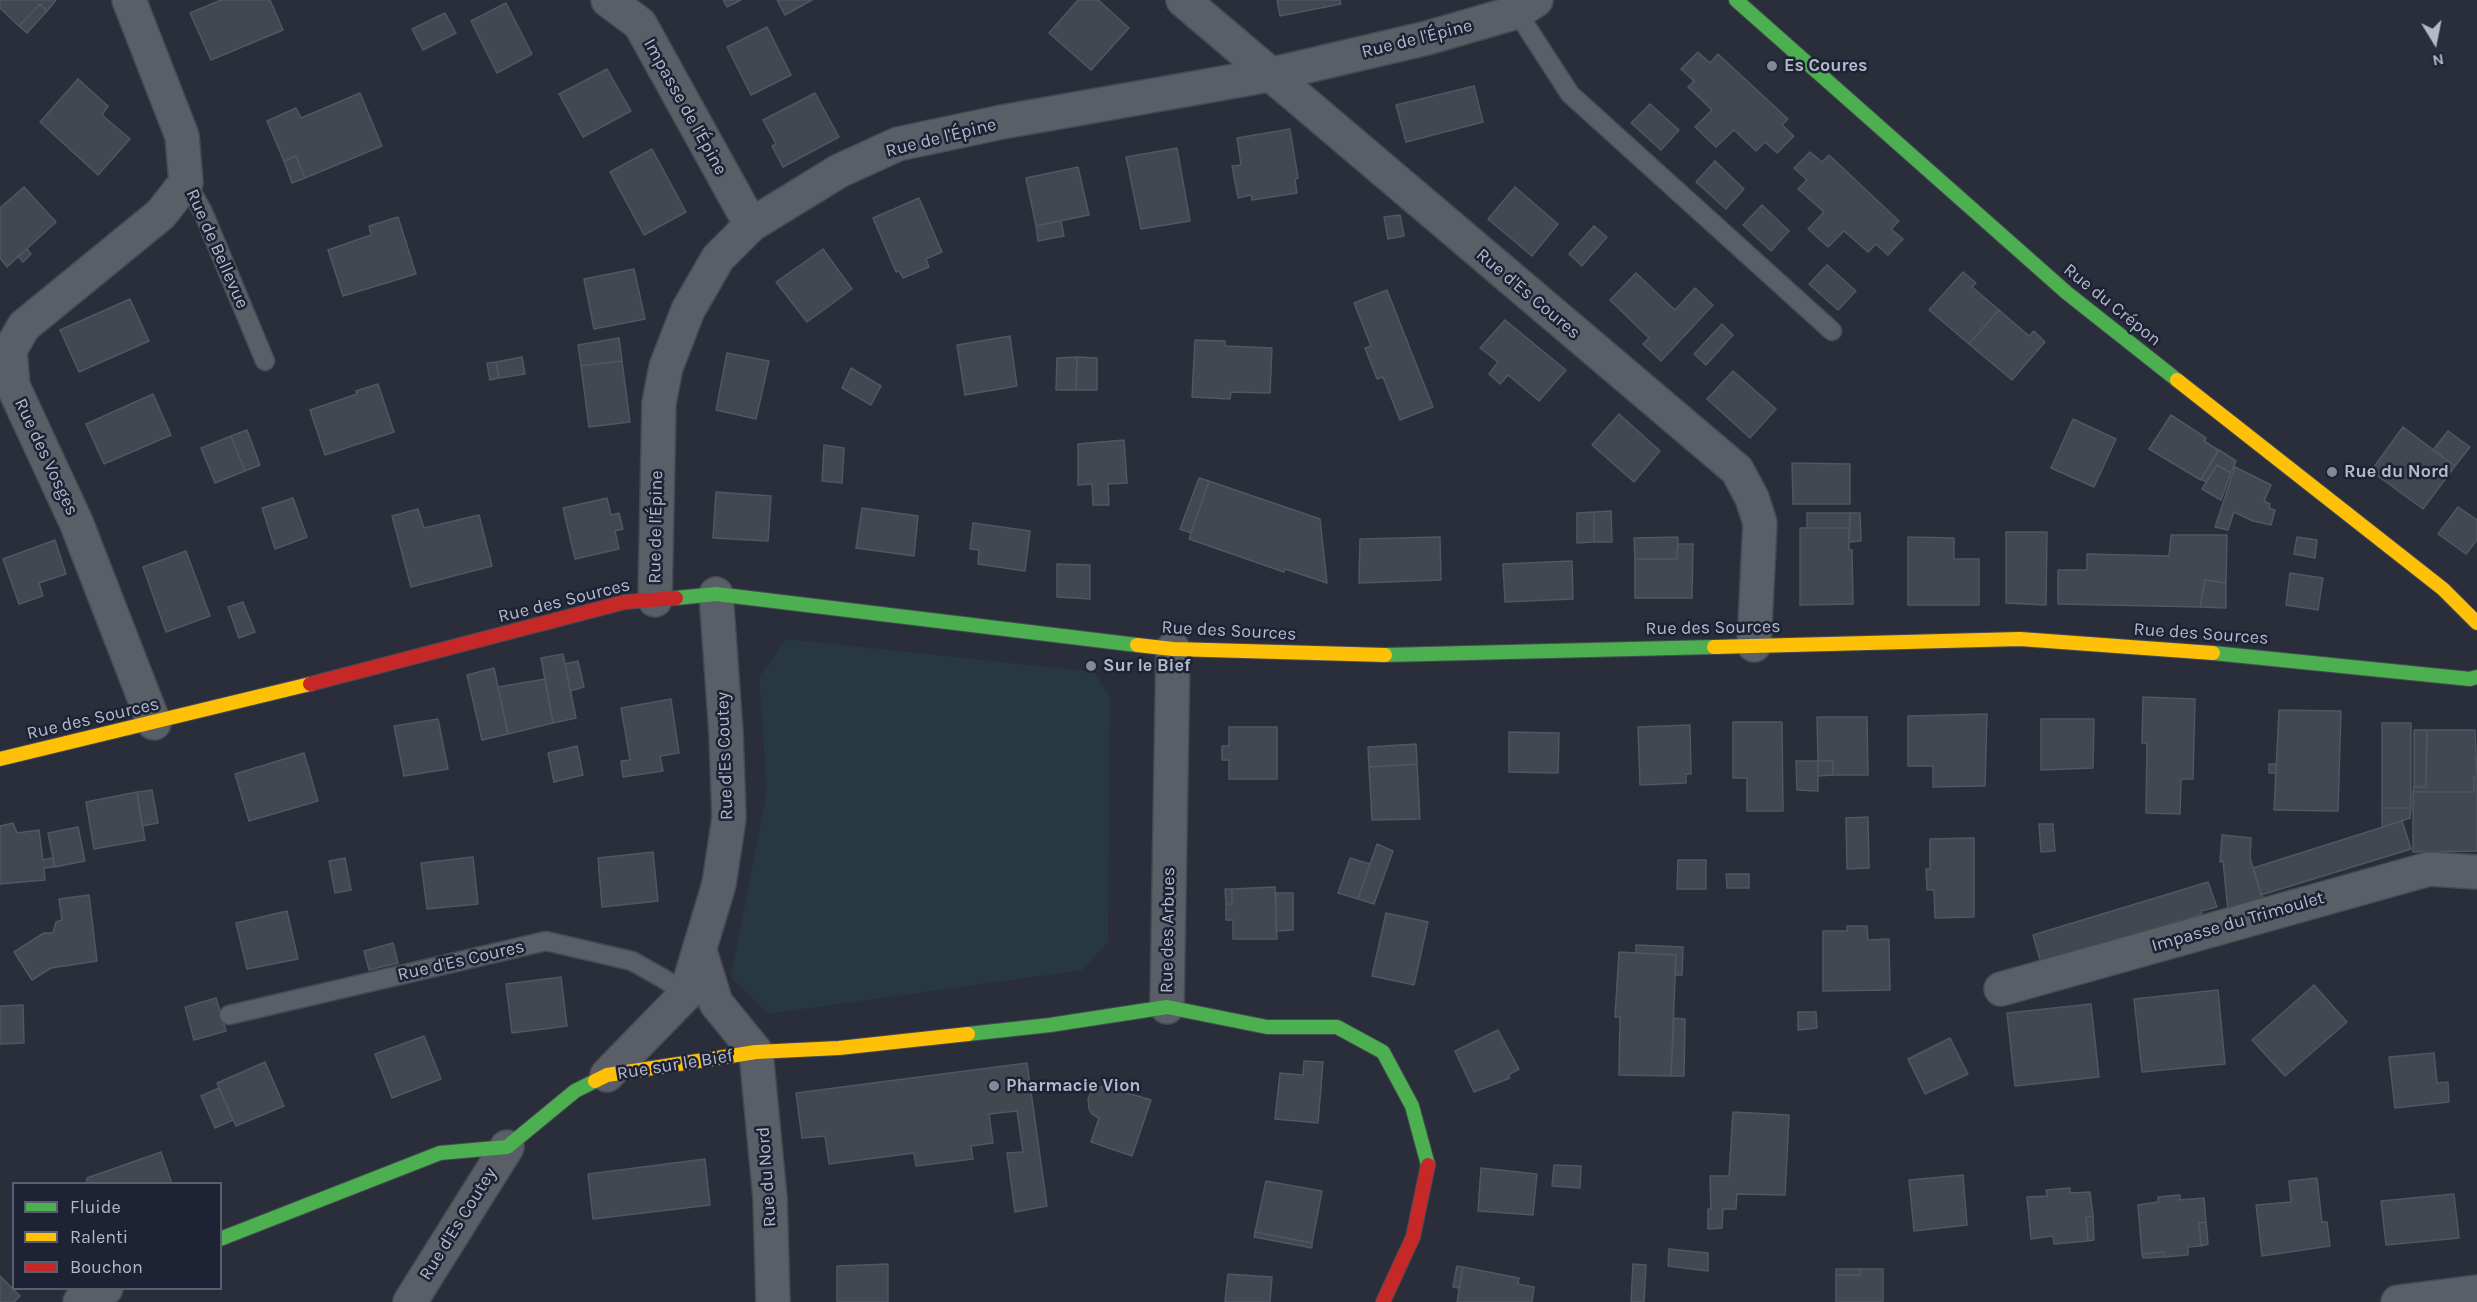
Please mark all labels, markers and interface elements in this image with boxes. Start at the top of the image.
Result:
north arrow [2405,12,2465,72]
street label: Rue de l'Épine [1359,15,1475,63]
street label: Impasse de l'Épine [639,35,731,179]
text: N [2431,50,2446,71]
place label: Es Coures [1784,55,1868,77]
marker: Es Coures [1765,59,1779,73]
street label: Rue de l'Épine [883,114,999,162]
street label: Rue de Bellevue [181,186,253,312]
street label: Rue d'Es Coures [1472,244,1584,344]
street label: Rue du Crépon [2059,259,2165,351]
street label: Rue des Vosges [9,395,83,519]
place label: Rue du Nord [2344,461,2449,483]
marker: Rue du Nord [2325,465,2339,479]
street label: Rue de l'Épine [644,470,668,584]
street label: Rue des Sources [496,574,632,628]
street label: Rue des Sources [1645,616,1781,640]
street label: Rue des Sources [1161,617,1297,645]
street label: Rue des Sources [2133,619,2269,649]
place label: Sur le Bief [1103,655,1191,677]
marker: Sur le Bief [1084,659,1098,673]
street label: Rue d'Es Coutey [712,691,738,821]
street label: Rue des Sources [25,693,161,745]
street label: Rue des Arbues [1156,867,1180,993]
street label: Impasse du Trimoulet [2149,887,2327,957]
street label: Rue d'Es Coures [396,936,526,986]
street label: Rue sur le Bief [615,1045,735,1085]
place label: Pharmacie Vion [1006,1075,1141,1097]
marker: Pharmacie Vion [987,1079,1001,1093]
street label: Rue du Nord [753,1126,781,1228]
street label: Rue d'Es Coutey [415,1164,501,1284]
legend [12,1182,222,1290]
text: Fluide [70,1196,121,1218]
text: Ralenti [70,1226,128,1248]
text: Bouchon [70,1256,143,1278]

